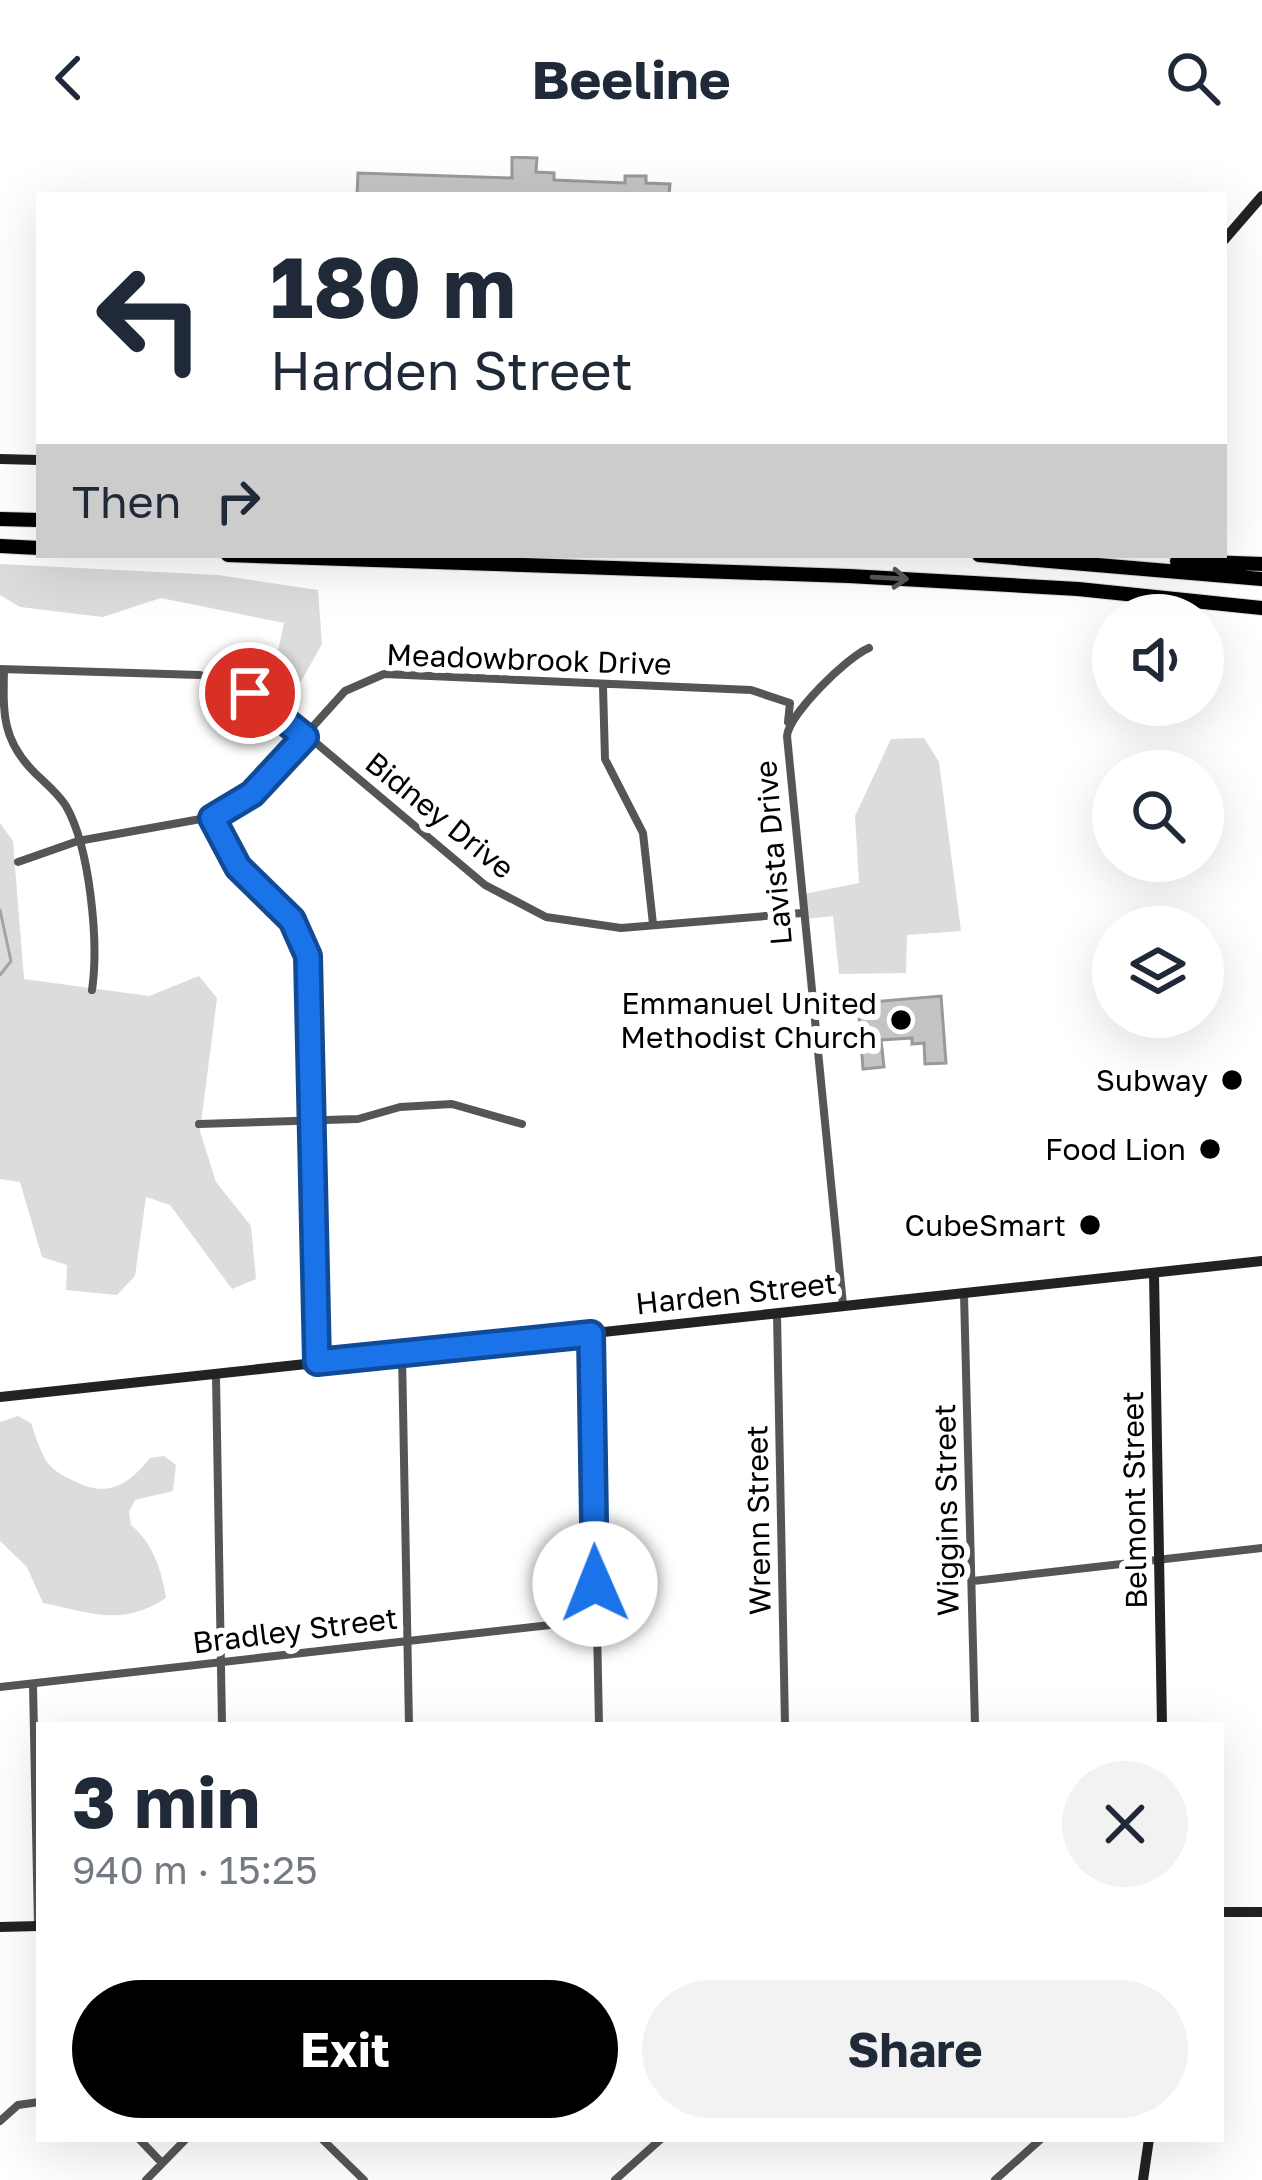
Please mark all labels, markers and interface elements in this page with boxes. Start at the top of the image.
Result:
icon: back [36,45,102,111]
icon: search [1160,45,1226,111]
text: Beeline [531,46,731,111]
text: 180 m [270,236,516,336]
icon: left [72,240,228,396]
text: Harden Street [270,337,633,402]
icon: right [205,468,271,534]
text: Then [72,474,181,528]
one-way arrow [870,567,909,590]
map controls [1092,594,1224,1038]
button: sound [1092,594,1224,726]
street label: Meadowbrook Drive [386,636,672,682]
pin [199,642,301,744]
icon: arrive [217,660,283,726]
street label: Bidney Drive [359,744,521,886]
button: search [1092,750,1224,882]
street label: Lavista Drive [747,759,799,947]
button: layers [1092,906,1224,1038]
place label: Emmanuel United Methodist Church [620,985,877,1055]
marker: Emmanuel United Methodist Church [888,1007,914,1033]
place label: Subway [1096,1062,1208,1098]
marker: Subway [1219,1067,1245,1093]
place label: Food Lion [1045,1131,1186,1167]
marker: Food Lion [1197,1136,1223,1162]
place label: CubeSmart [905,1207,1066,1243]
marker: CubeSmart [1077,1212,1103,1238]
street label: Harden Street [634,1265,838,1321]
street label: Belmont Street [1114,1391,1154,1609]
street label: Wiggins Street [926,1403,966,1617]
street label: Wrenn Street [738,1425,778,1615]
position arrow [532,1521,658,1647]
street label: Bradley Street [191,1600,399,1660]
text: 3 min [72,1757,260,1844]
button: close [1062,1761,1188,1887]
text: 940 m · 15:25 [72,1846,318,1893]
button: Exit [72,1980,618,2118]
button: Share [642,1980,1188,2118]

